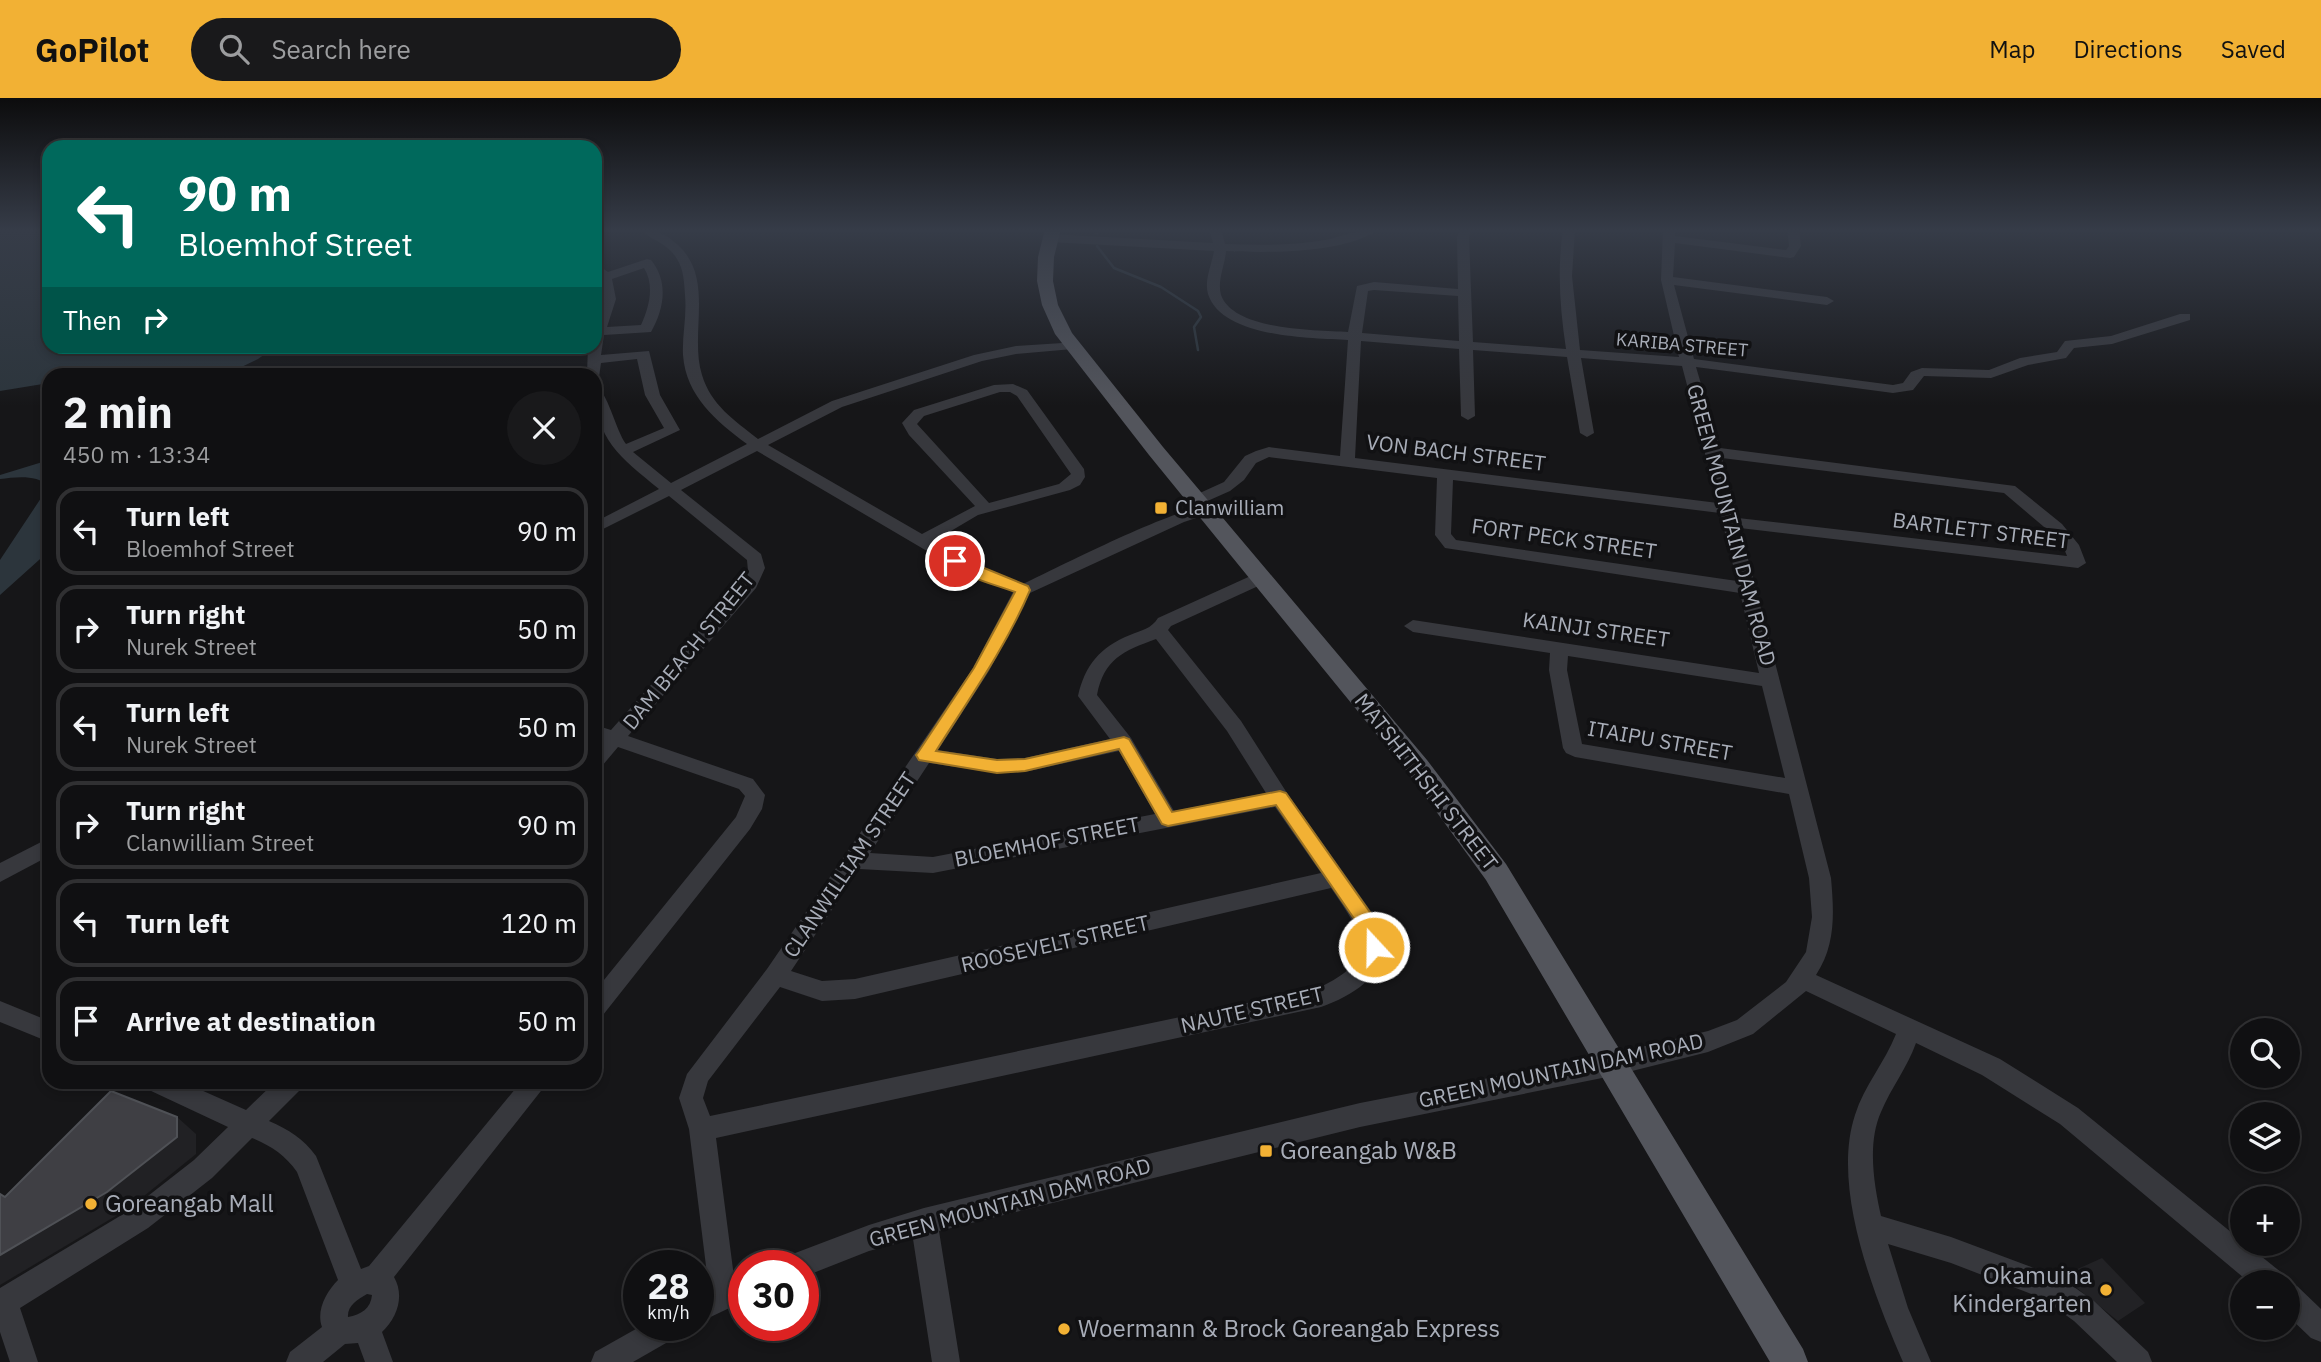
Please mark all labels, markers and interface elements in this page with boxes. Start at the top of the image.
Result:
search box [191,18,681,81]
text: GoPilot [35,28,149,71]
icon: search [215,30,253,68]
text: Search here [271,32,411,66]
text: Map [1989,33,2035,65]
text: Directions [2073,33,2183,65]
text: Saved [2221,33,2286,65]
text: 90 m [178,161,292,224]
icon: left [63,168,154,259]
text: Bloemhof Street [178,223,413,265]
icon: right [136,301,174,339]
text: Then [63,303,122,337]
street label: KARIBA STREET [1615,327,1749,362]
street label: GREEN MOUNTAIN DAM ROAD [1681,381,1783,669]
text: 2 min [63,385,173,440]
button: close [507,391,581,465]
street label: VON BACH STREET [1365,427,1547,477]
text: 450 m · 13:34 [63,439,210,469]
place label: Clanwilliam [1175,493,1284,521]
text: Turn left [126,499,229,533]
marker: Clanwilliam [1153,500,1169,516]
street label: BARTLETT STREET [1891,505,2071,555]
street label: FORT PECK STREET [1470,511,1658,565]
icon: left [67,512,105,550]
text: 90 m [517,514,577,548]
pin [925,531,985,591]
text: Bloemhof Street [126,533,295,563]
icon: arrive [936,542,974,580]
street label: DAM BEACH STREET [616,566,761,735]
text: Turn right [126,597,245,631]
street label: KAINJI STREET [1521,605,1671,653]
icon: right [67,610,105,648]
text: 50 m [517,612,577,646]
text: Nurek Street [126,631,257,661]
street label: MATSHITHSHI STREET [1349,687,1505,876]
text: Turn left [126,695,229,729]
icon: left [67,708,105,746]
text: 50 m [517,710,577,744]
street label: ITAIPU STREET [1586,714,1735,767]
text: Nurek Street [126,729,257,759]
street label: CLANWILLIAM STREET [777,766,922,963]
text: Turn right [126,793,245,827]
icon: right [67,806,105,844]
text: 90 m [517,808,577,842]
street label: BLOEMHOF STREET [952,809,1142,873]
text: Clanwilliam Street [126,827,314,857]
icon: left [67,904,105,942]
text: Turn left [126,906,229,940]
text: 120 m [501,906,577,940]
street label: ROOSEVELT STREET [958,908,1152,978]
position arrow [1337,910,1411,984]
street label: NAUTE STREET [1178,979,1326,1039]
icon: arrive [67,1002,105,1040]
text: Arrive at destination [126,1004,376,1038]
text: 50 m [517,1004,577,1038]
map controls [2230,1018,2300,1340]
button: search [2230,1018,2300,1088]
street label: GREEN MOUNTAIN DAM ROAD [1416,1026,1706,1114]
button: layers [2230,1102,2300,1172]
place label: Goreangab W&B [1280,1134,1457,1166]
marker: Goreangab W&B [1258,1143,1274,1159]
street label: GREEN MOUNTAIN DAM ROAD [866,1151,1154,1253]
button: + [2230,1186,2300,1256]
place label: Goreangab Mall [105,1187,274,1219]
marker: Goreangab Mall [83,1196,99,1212]
speed limit sign: 30 [728,1250,819,1341]
place label: Okamuina Kindergarten [1952,1259,2092,1319]
text: 28 [647,1263,690,1309]
button: − [2230,1270,2300,1340]
marker: Okamuina Kindergarten [2098,1282,2114,1298]
text: km/h [647,1301,690,1324]
place label: Woermann & Brock Goreangab Express [1078,1312,1500,1344]
marker: Woermann & Brock Goreangab Express [1056,1321,1072,1337]

